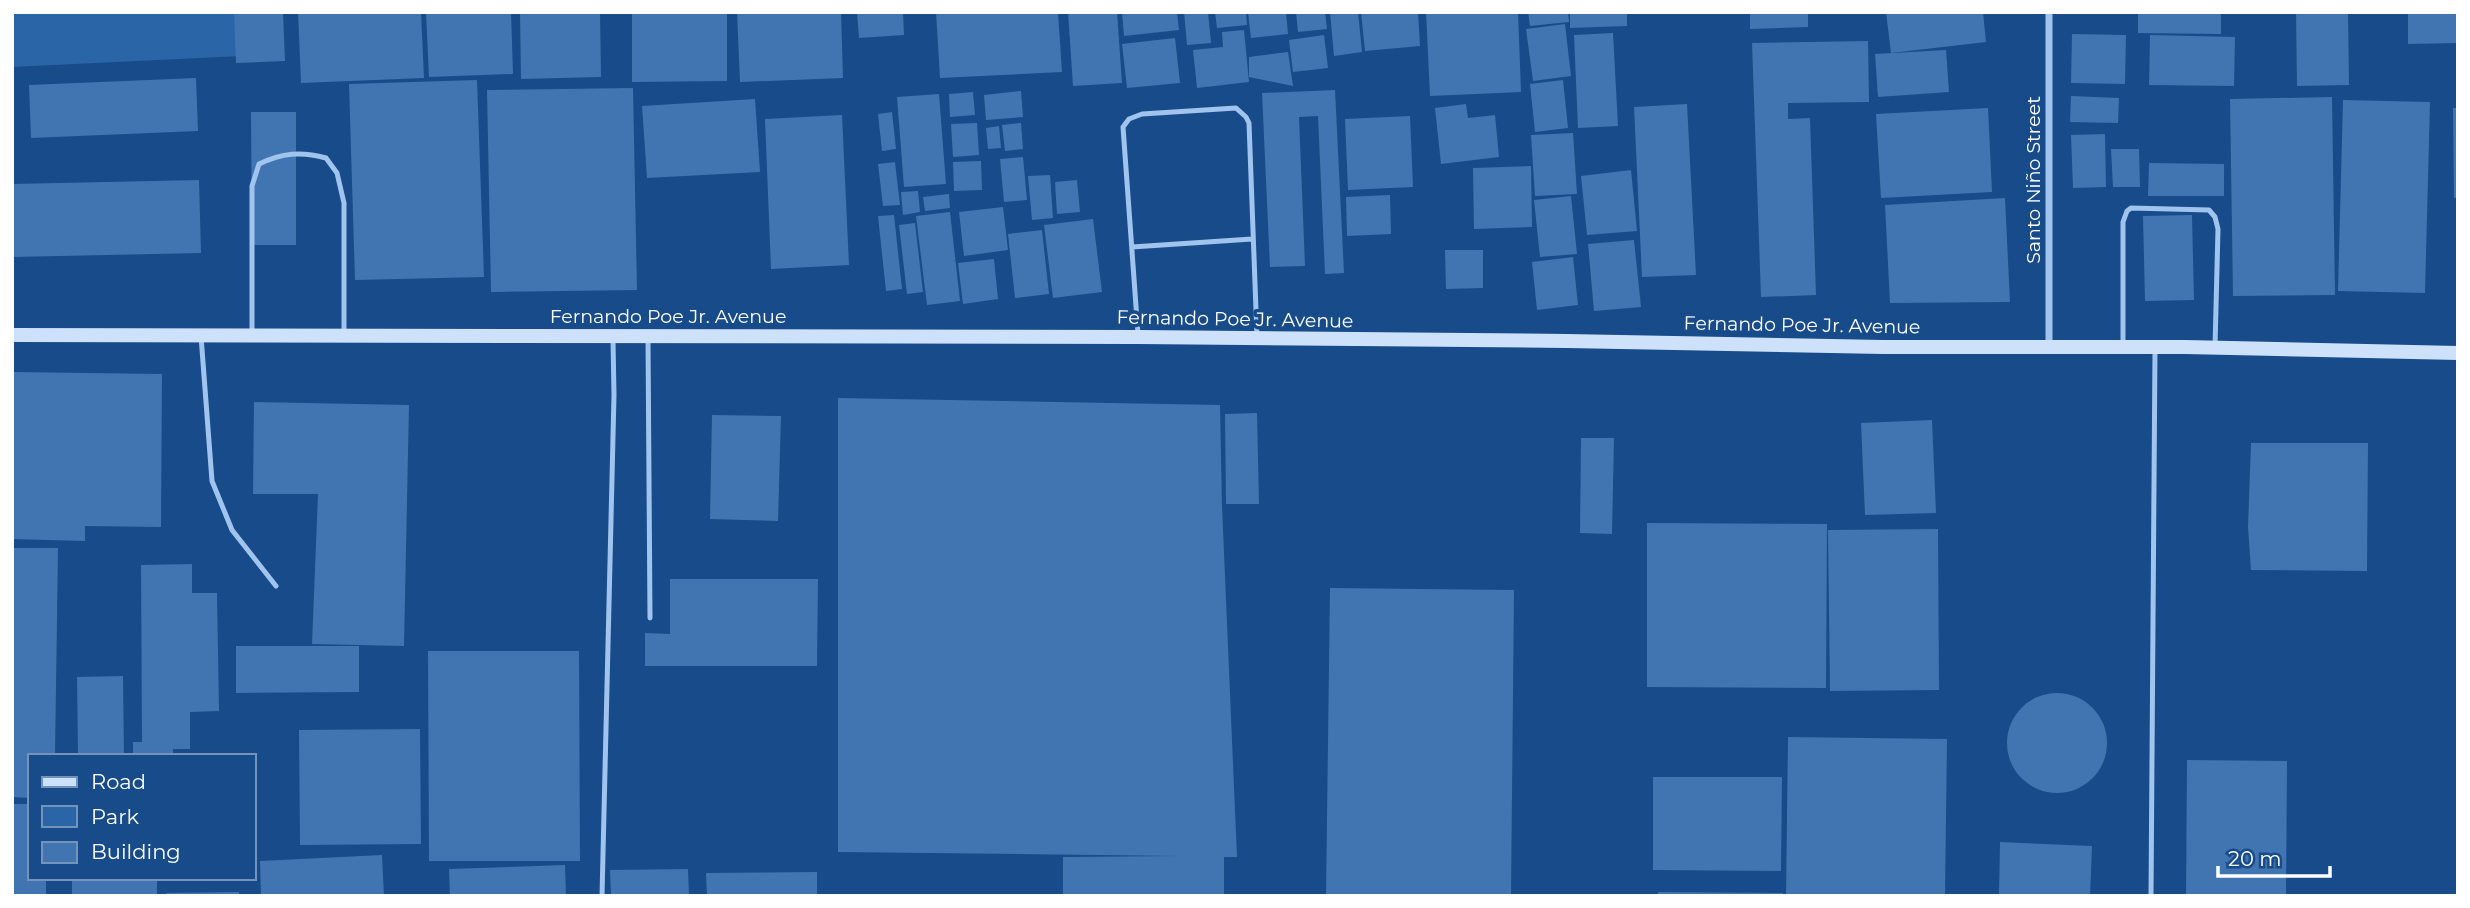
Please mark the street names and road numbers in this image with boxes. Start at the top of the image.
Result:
street label: Santo Niño Street [2022,96,2045,264]
street label: Fernando Poe Jr. Avenue [550,305,786,328]
street label: Fernando Poe Jr. Avenue [1116,305,1354,333]
street label: Fernando Poe Jr. Avenue [1683,311,1921,339]

